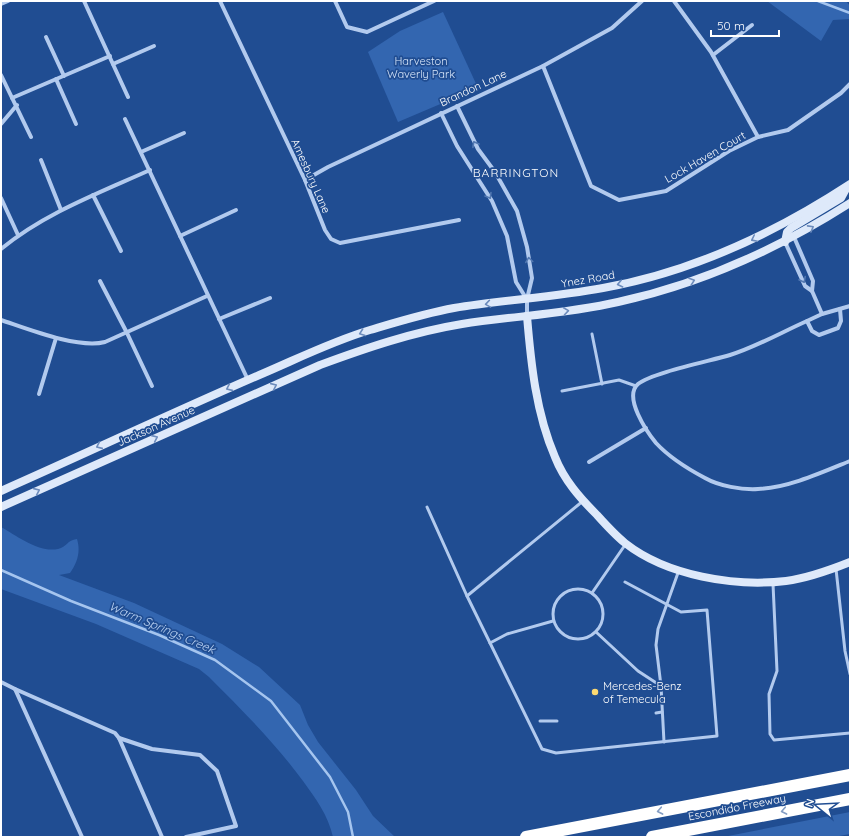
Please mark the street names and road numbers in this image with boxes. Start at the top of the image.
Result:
street label: Brandon Lane [437,66,509,110]
street label: Lock Haven Court [662,128,748,186]
street label: Amesbury Lane [288,137,334,215]
street label: Ynez Road [560,267,616,291]
street label: Jackson Avenue [115,403,197,449]
street label: Escondido Freeway [687,791,787,823]

